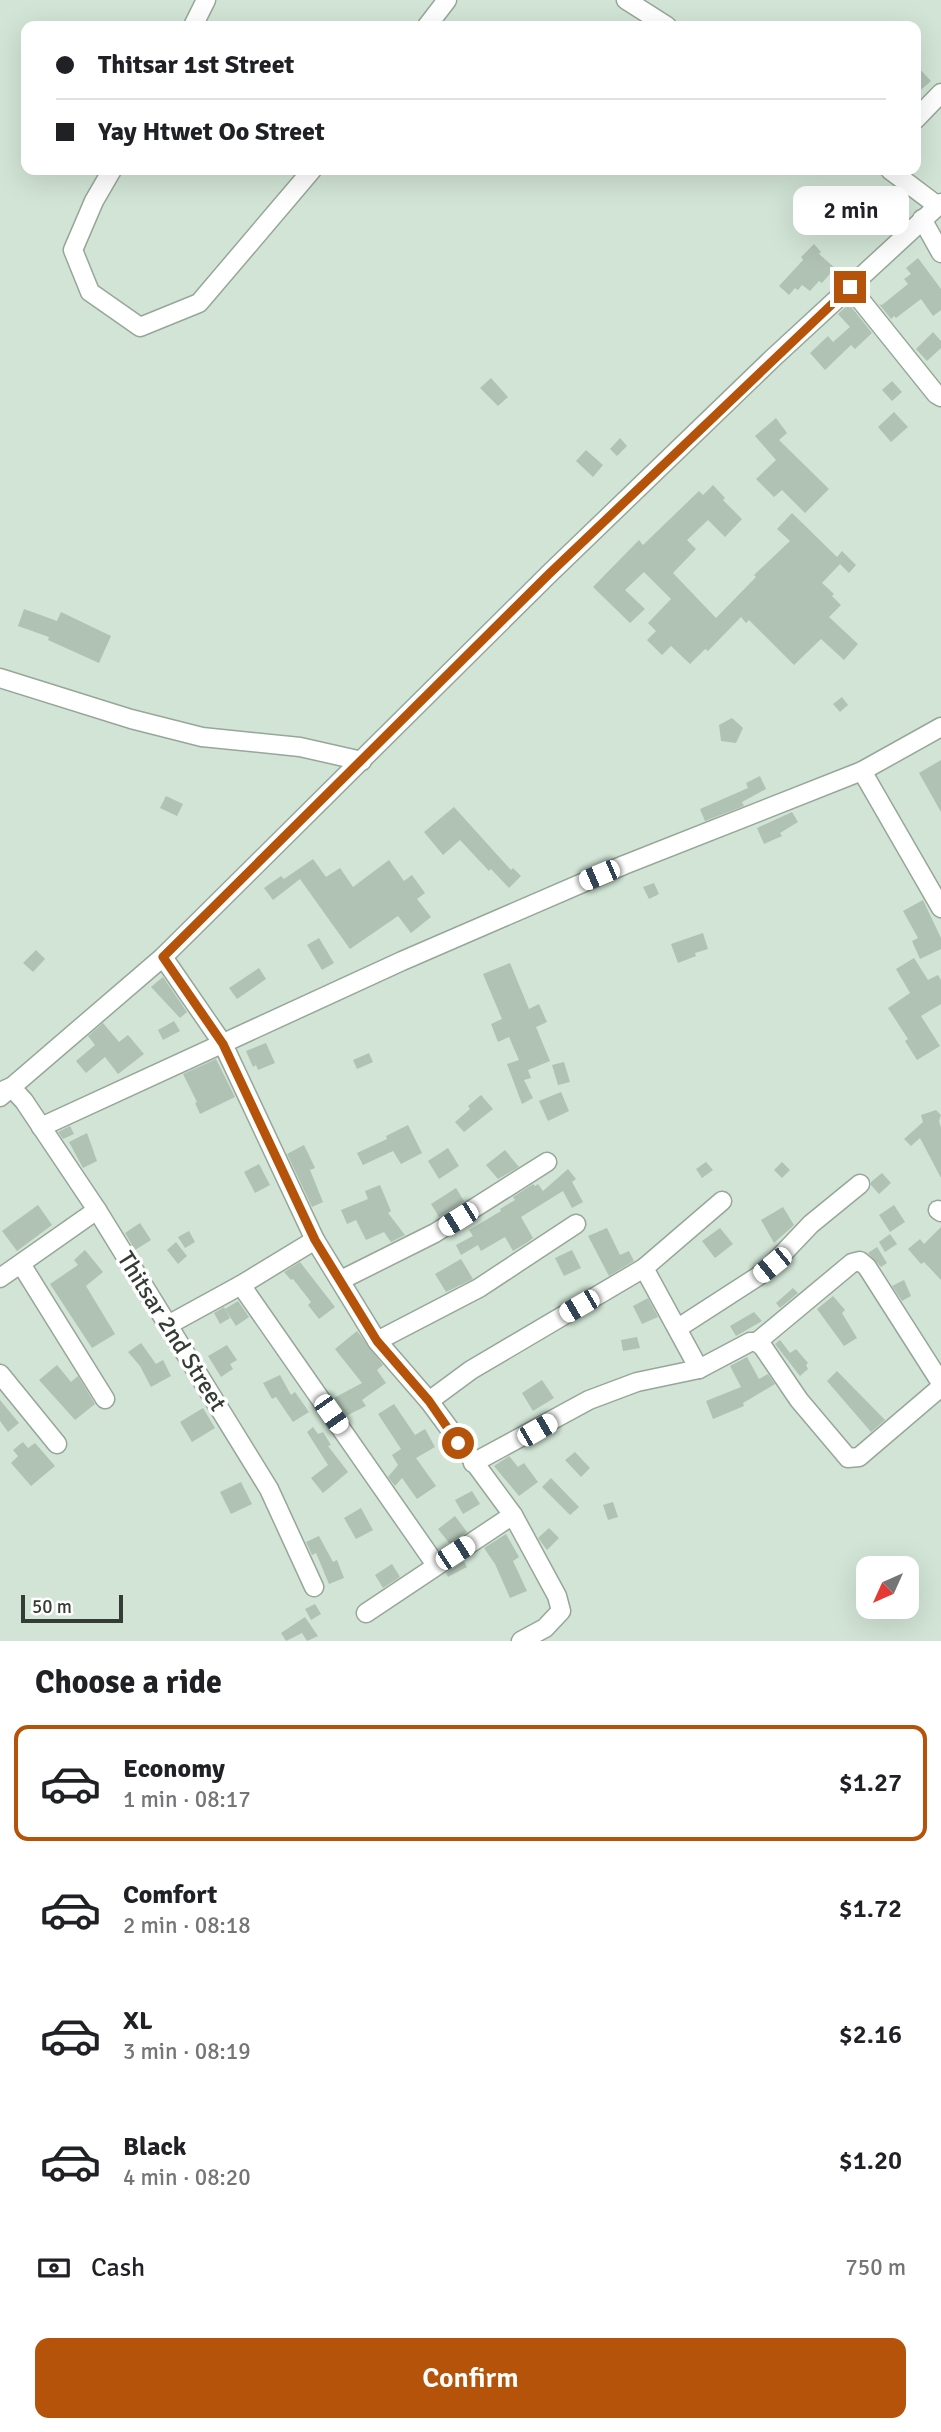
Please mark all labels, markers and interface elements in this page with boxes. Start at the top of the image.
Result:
text: Thitsar 1st Street [98,49,294,81]
text: Yay Htwet Oo Street [98,116,325,148]
callout: 2 min [792,186,908,234]
text: 2 min [823,196,879,225]
route end [834,271,866,303]
car [576,857,623,893]
car [435,1199,482,1239]
car [750,1244,795,1286]
street label: Thitsar 2nd Street [111,1245,233,1417]
car [556,1286,603,1326]
car [311,1391,352,1437]
car [514,1410,561,1450]
route start [442,1427,474,1459]
car [432,1533,479,1573]
north arrow [856,1556,919,1619]
map controls [856,1556,919,1619]
scale bar [21,1592,122,1624]
text: 50 m [32,1595,72,1619]
text: Choose a ride [35,1663,222,1702]
icon: car [39,1752,102,1815]
text: Economy [123,1753,225,1785]
text: $1.27 [839,1767,902,1799]
text: 1 min · 08:17 [123,1785,251,1814]
icon: car [39,1878,102,1941]
text: Comfort [123,1879,217,1911]
text: $1.72 [839,1893,902,1925]
text: 2 min · 08:18 [123,1911,251,1940]
icon: car [39,2004,102,2067]
text: XL [123,2005,153,2037]
text: $2.16 [839,2019,902,2051]
text: 3 min · 08:19 [123,2037,251,2066]
icon: car [39,2130,102,2193]
text: Black [123,2131,186,2163]
text: $1.20 [839,2145,902,2177]
text: 4 min · 08:20 [123,2163,251,2192]
icon: cash [35,2249,73,2287]
text: Cash [91,2252,145,2284]
text: 750 m [845,2253,906,2282]
button: Confirm [35,2338,906,2418]

